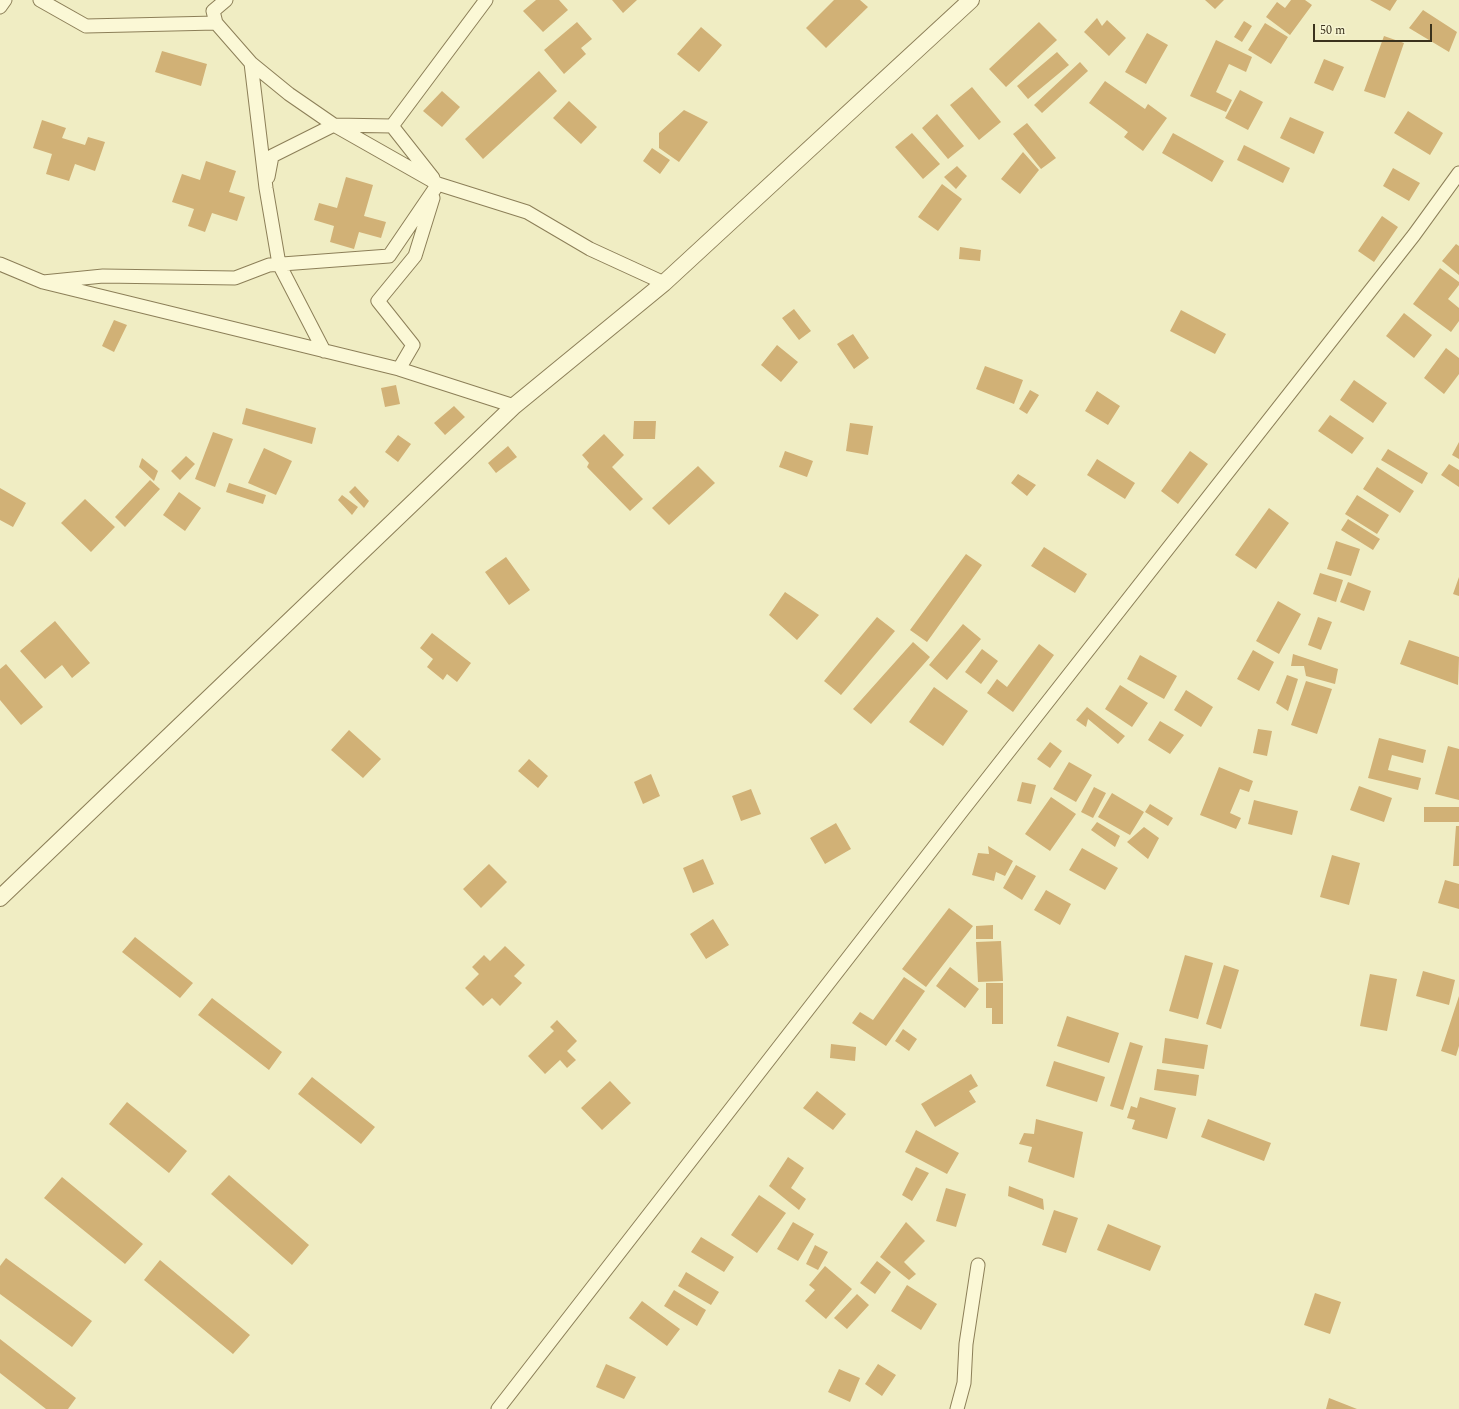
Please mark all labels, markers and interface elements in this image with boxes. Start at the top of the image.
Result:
scale bar [1315,16,1434,42]
text: 50 m [1320,21,1345,40]

